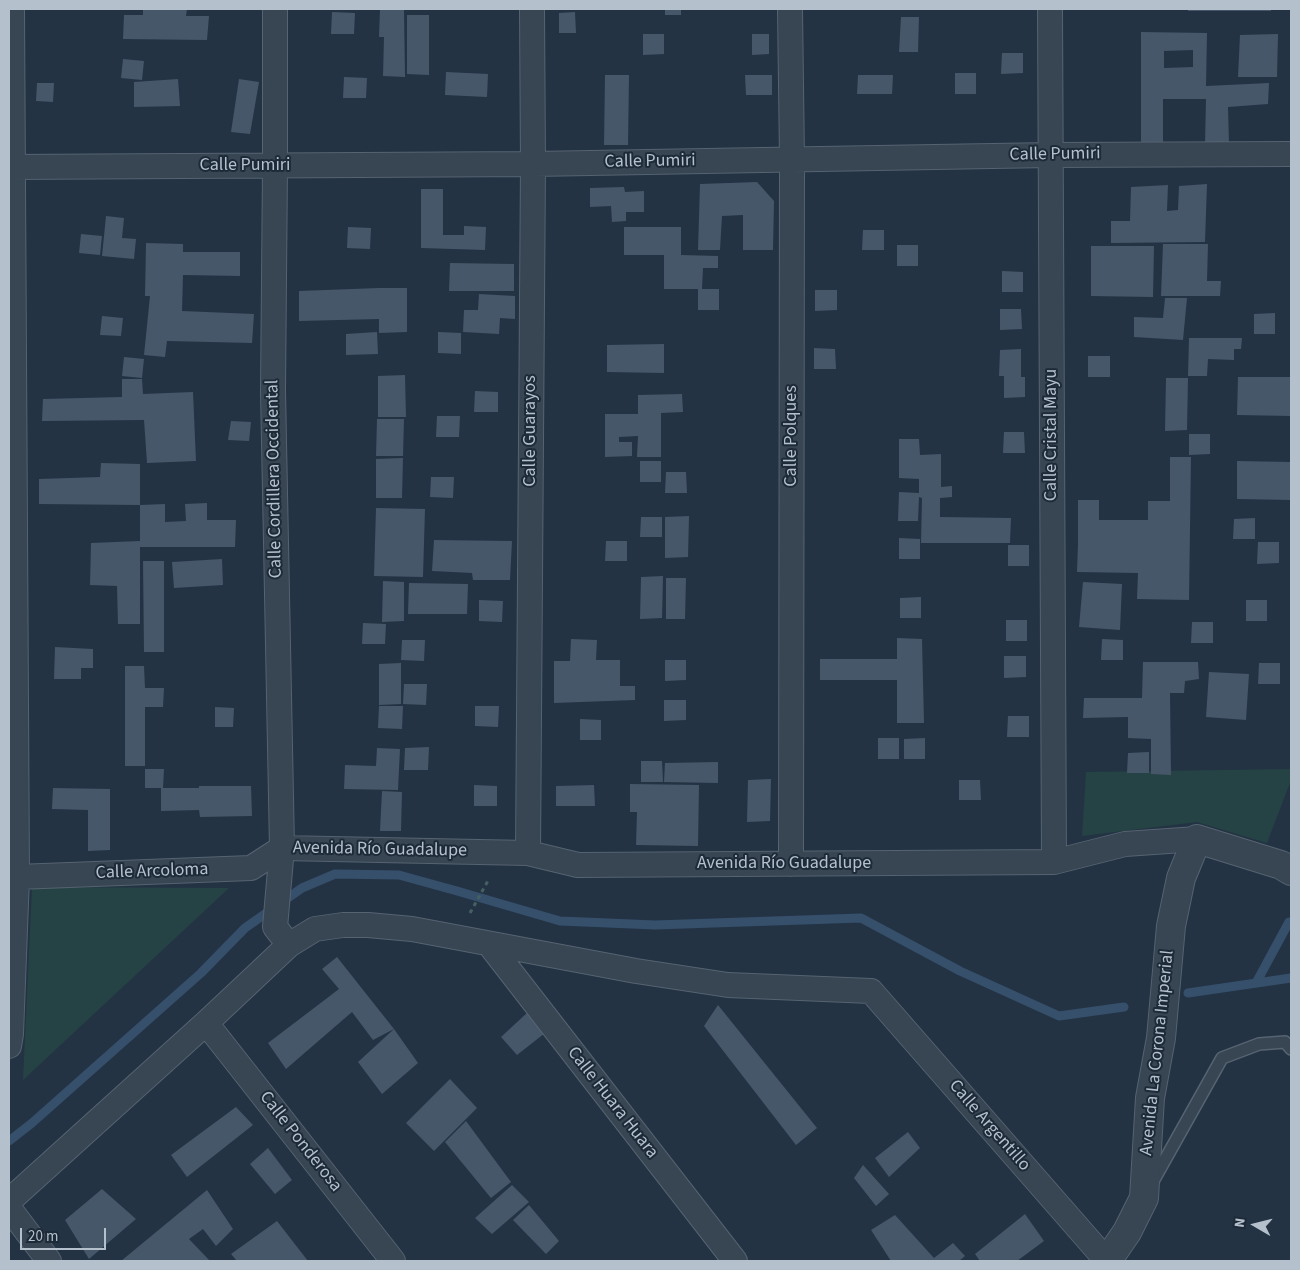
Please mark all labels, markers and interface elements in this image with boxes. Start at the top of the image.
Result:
street label: Calle Pumiri [1009,143,1101,167]
street label: Calle Pumiri [604,150,696,174]
street label: Calle Pumiri [199,155,291,177]
street label: Calle Cristal Mayu [1041,369,1063,501]
street label: Calle Guarayos [520,375,542,487]
street label: Calle Cordillera Occidental [262,379,288,579]
street label: Calle Polques [781,385,803,487]
street label: Avenida Río Guadalupe [293,838,467,862]
street label: Avenida Río Guadalupe [697,853,871,875]
street label: Calle Arcoloma [95,859,209,885]
street label: Avenida La Corona Imperial [1136,949,1180,1157]
street label: Calle Huara Huara [562,1043,662,1163]
street label: Calle Argentillo [943,1076,1035,1176]
street label: Calle Ponderosa [254,1087,346,1197]
north arrow [1230,1200,1280,1250]
text: N [1230,1217,1251,1229]
scale bar [22,1218,109,1250]
text: 20 m [28,1226,58,1247]

